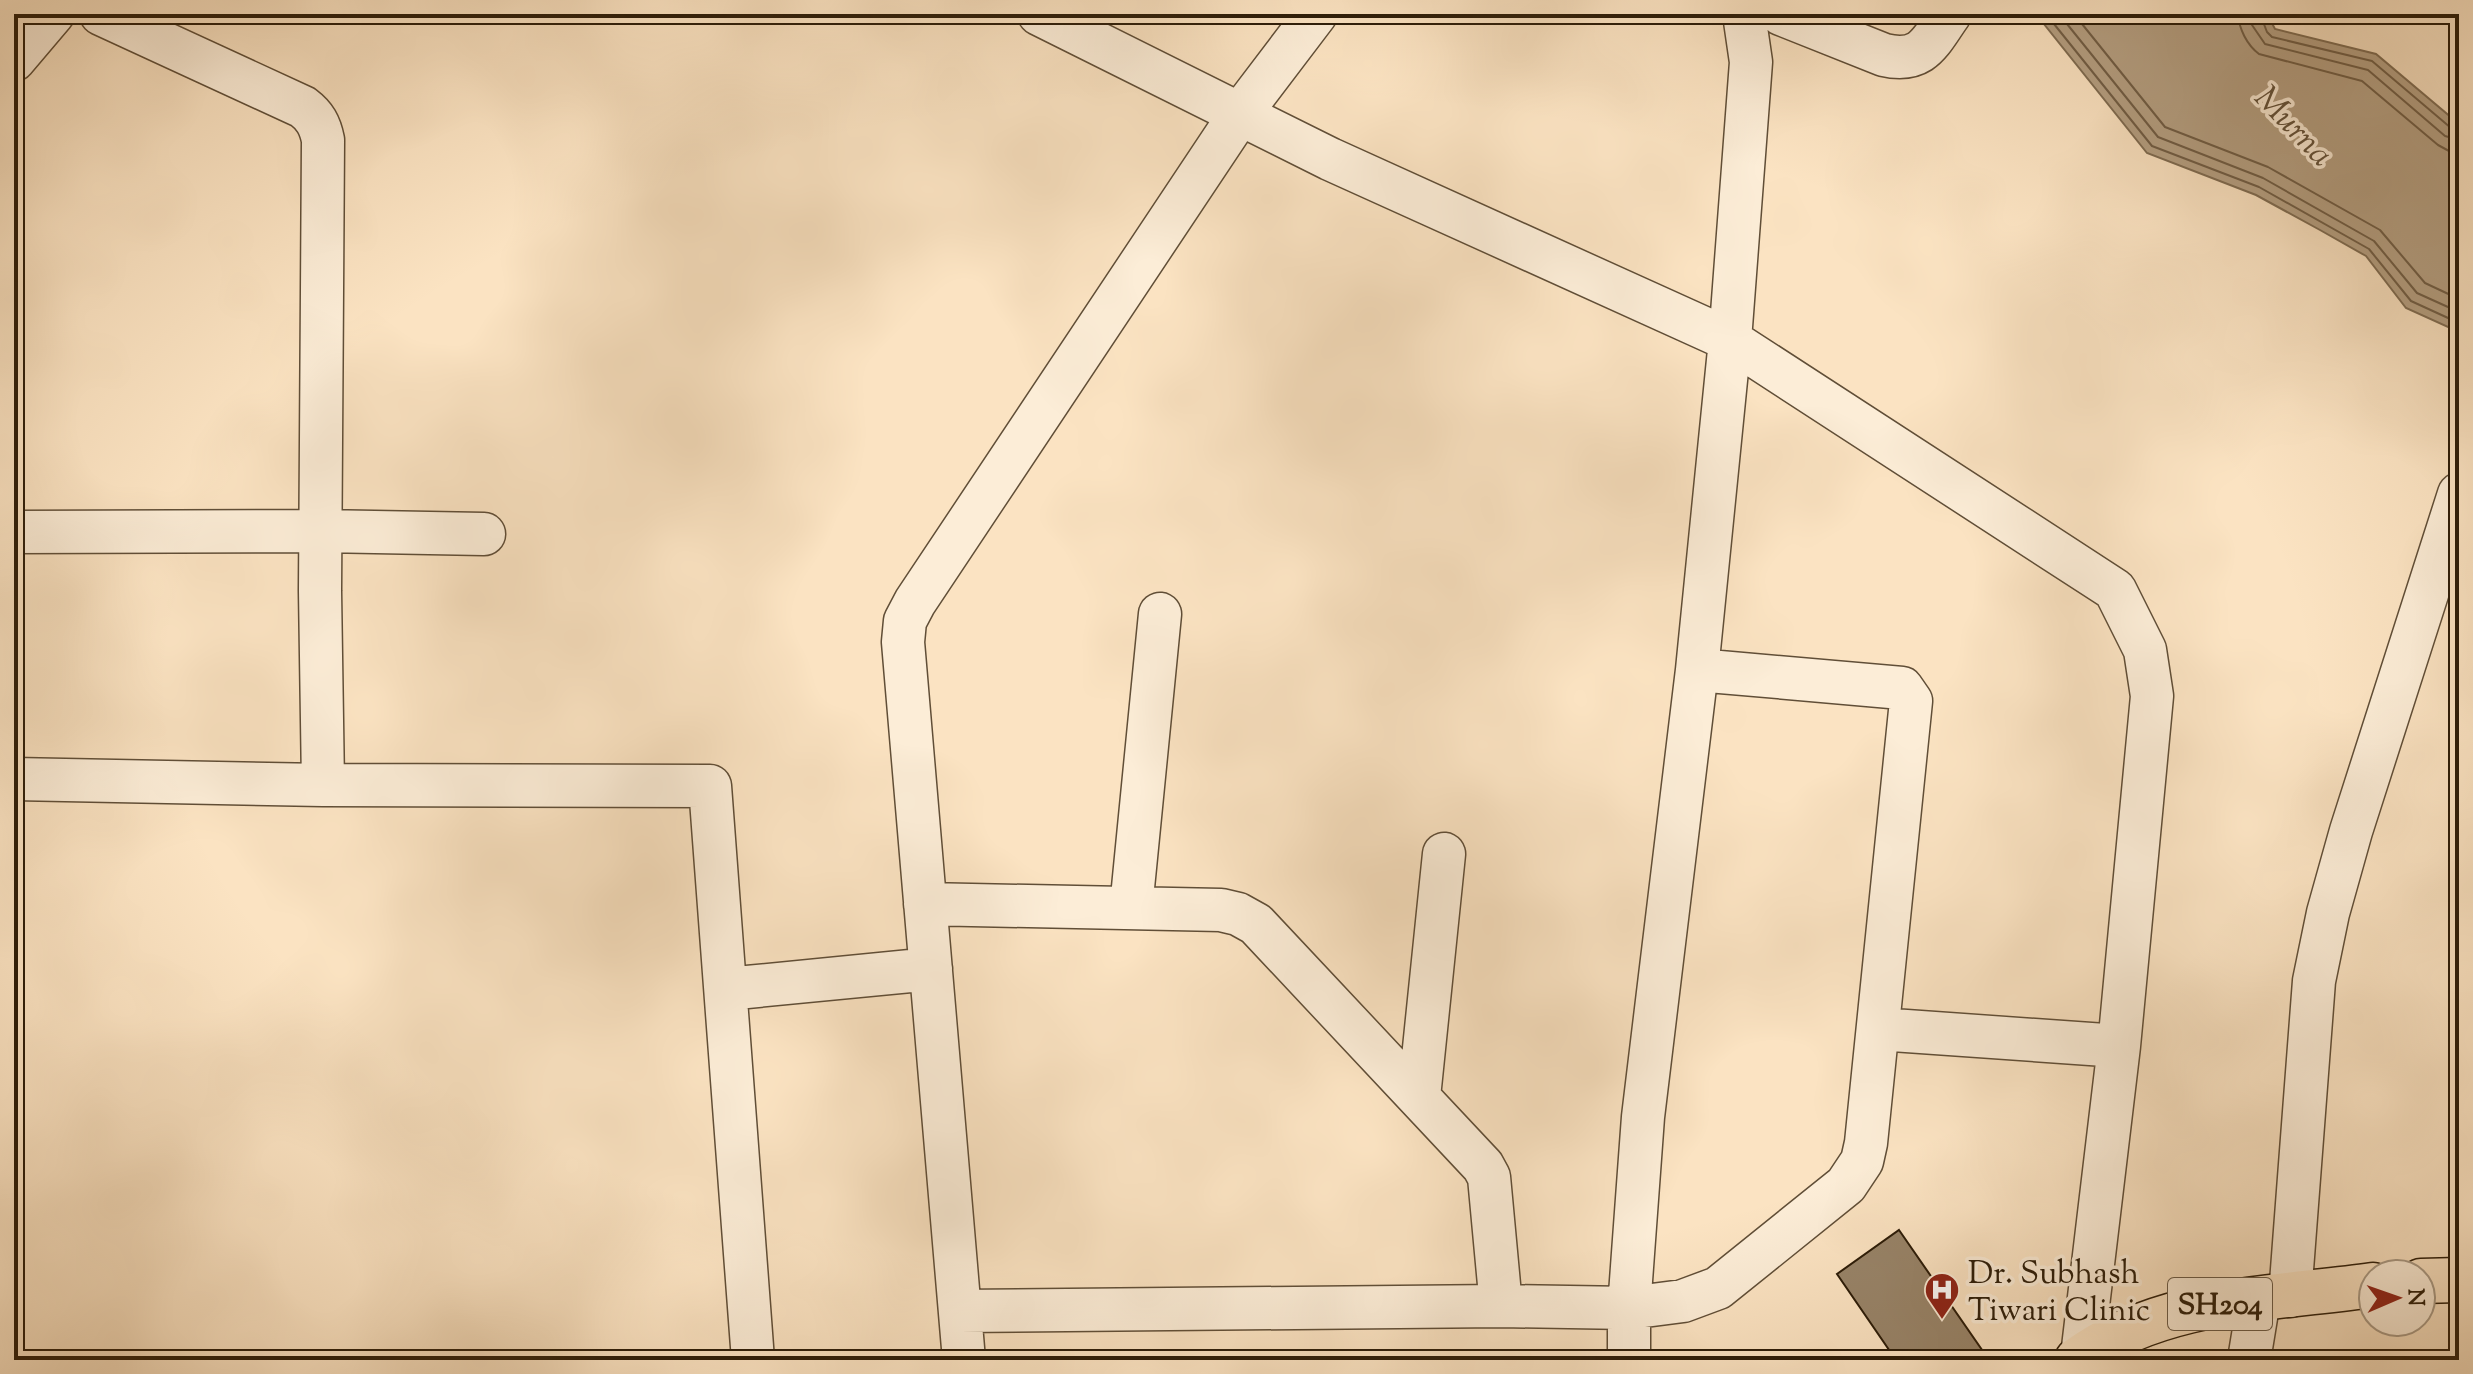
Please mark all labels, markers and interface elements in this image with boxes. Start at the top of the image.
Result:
water label: Murna [2242,76,2343,179]
place label: Dr. Subhash Tiwari Clinic [1968,1252,2150,1335]
north arrow [2357,1258,2437,1338]
hospital icon: Dr. Subhash Tiwari Clinic [1923,1271,1961,1321]
road number: SH204 [2168,1278,2272,1330]
text: N [2398,1288,2430,1307]

